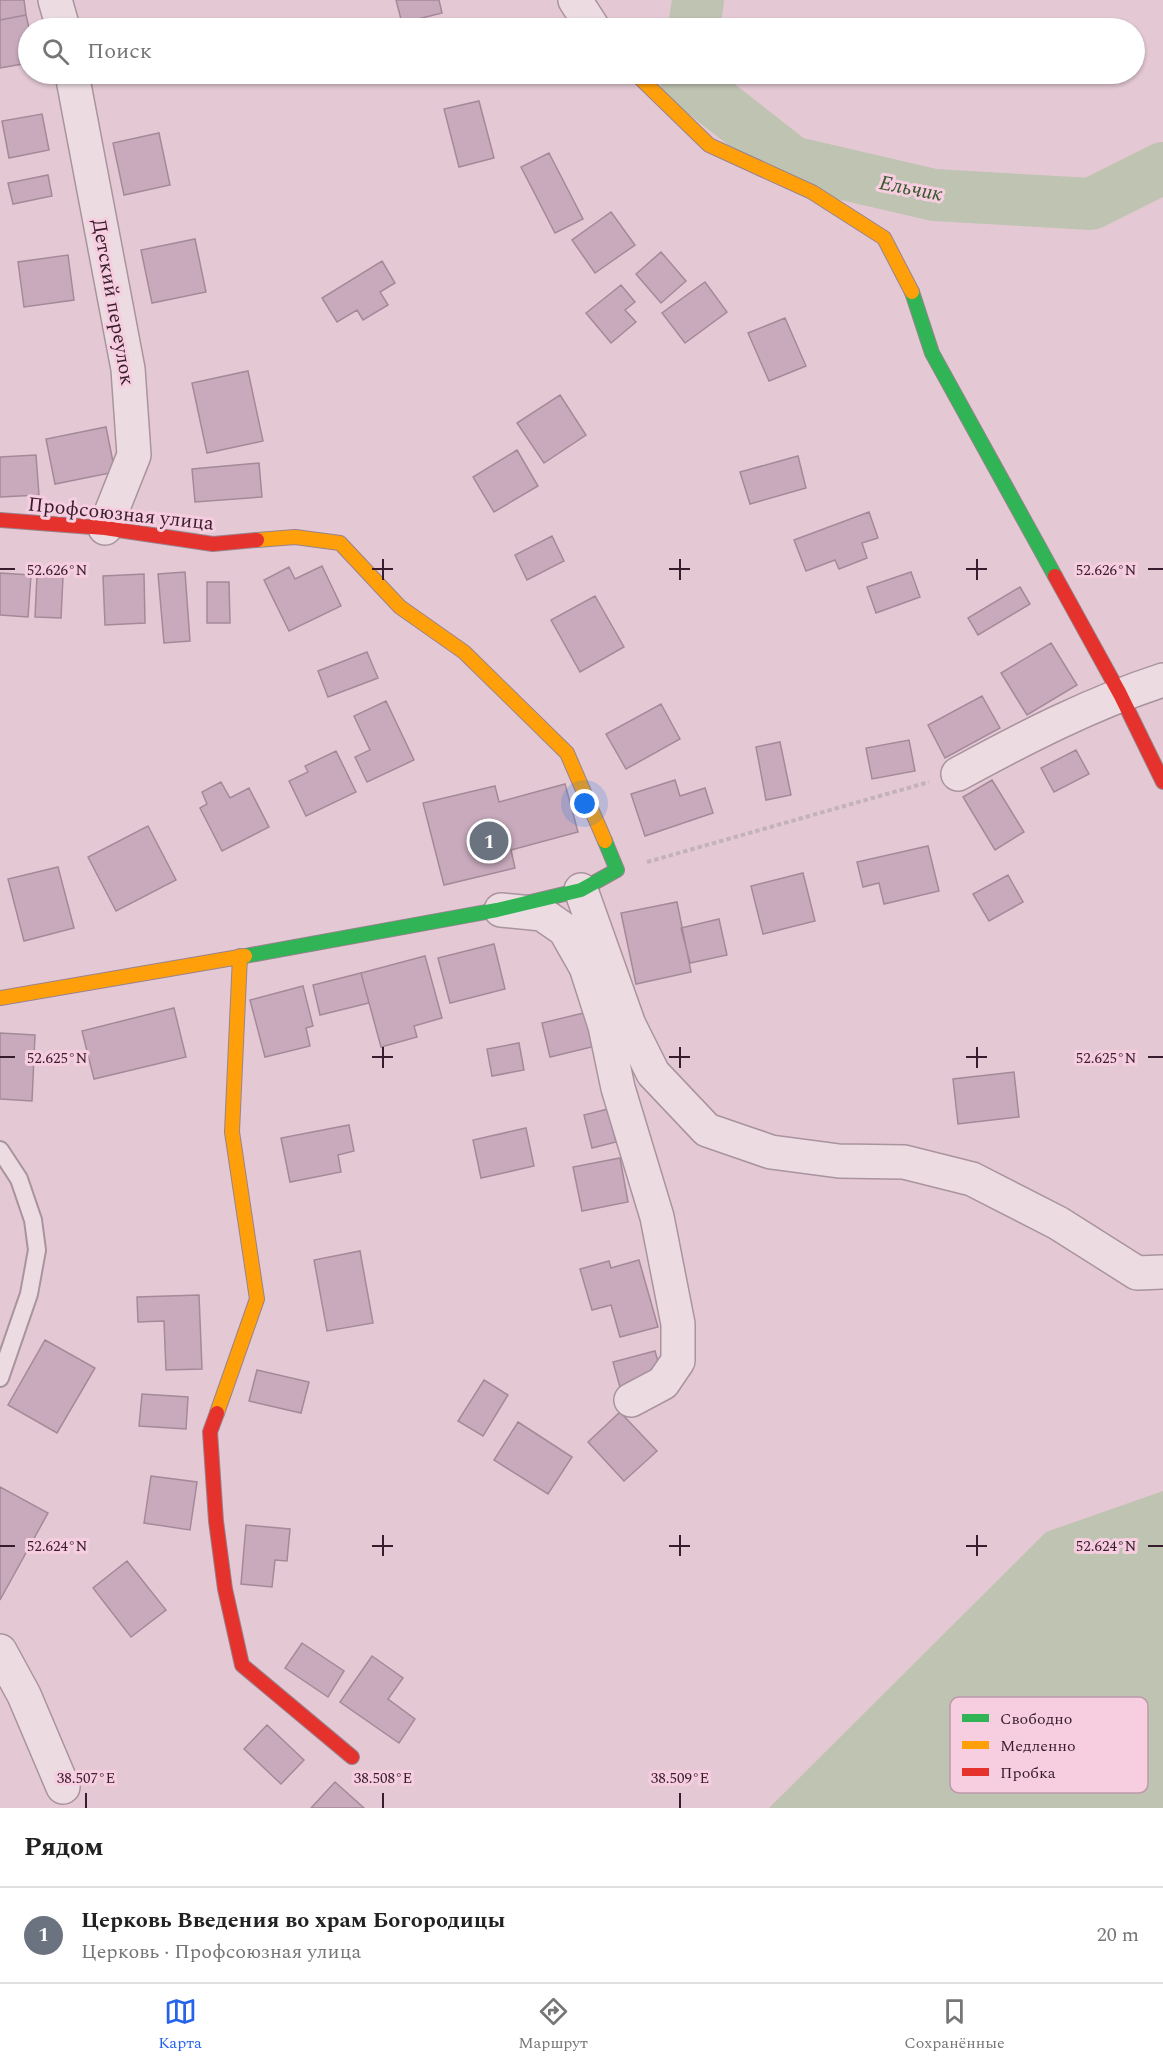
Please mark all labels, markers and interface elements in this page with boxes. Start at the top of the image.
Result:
search box [18,18,1145,84]
icon: search [39,35,72,68]
text: Поиск [87,35,152,68]
water label: Ельчик [876,167,945,211]
street label: Детский переулок [84,217,142,388]
street label: Профсоюзная улица [26,489,216,539]
text: 52.626°N [27,559,87,582]
text: 52.626°N [1076,559,1136,582]
your location [570,789,599,818]
pin: 1 [470,818,508,864]
text: 52.625°N [27,1047,87,1070]
text: 52.625°N [1076,1047,1136,1070]
text: 52.624°N [27,1535,87,1558]
text: 52.624°N [1076,1535,1136,1558]
legend [950,1697,1148,1793]
text: Свободно [1000,1707,1072,1731]
text: Медленно [1000,1734,1076,1758]
text: Пробка [1000,1761,1056,1785]
text: 38.507°E [57,1767,115,1790]
text: 38.508°E [354,1767,412,1790]
text: 38.509°E [651,1767,709,1790]
text: Рядом [24,1827,104,1867]
text: Церковь Введения во храм Богородицы [81,1904,505,1937]
text: 1 [38,1920,49,1950]
text: 20 m [1097,1920,1139,1950]
text: Церковь · Профсоюзная улица [81,1937,361,1967]
tab: Карта [158,1995,202,2055]
tab: Маршрут [518,1995,588,2055]
tab: Сохранённые [904,1995,1005,2055]

